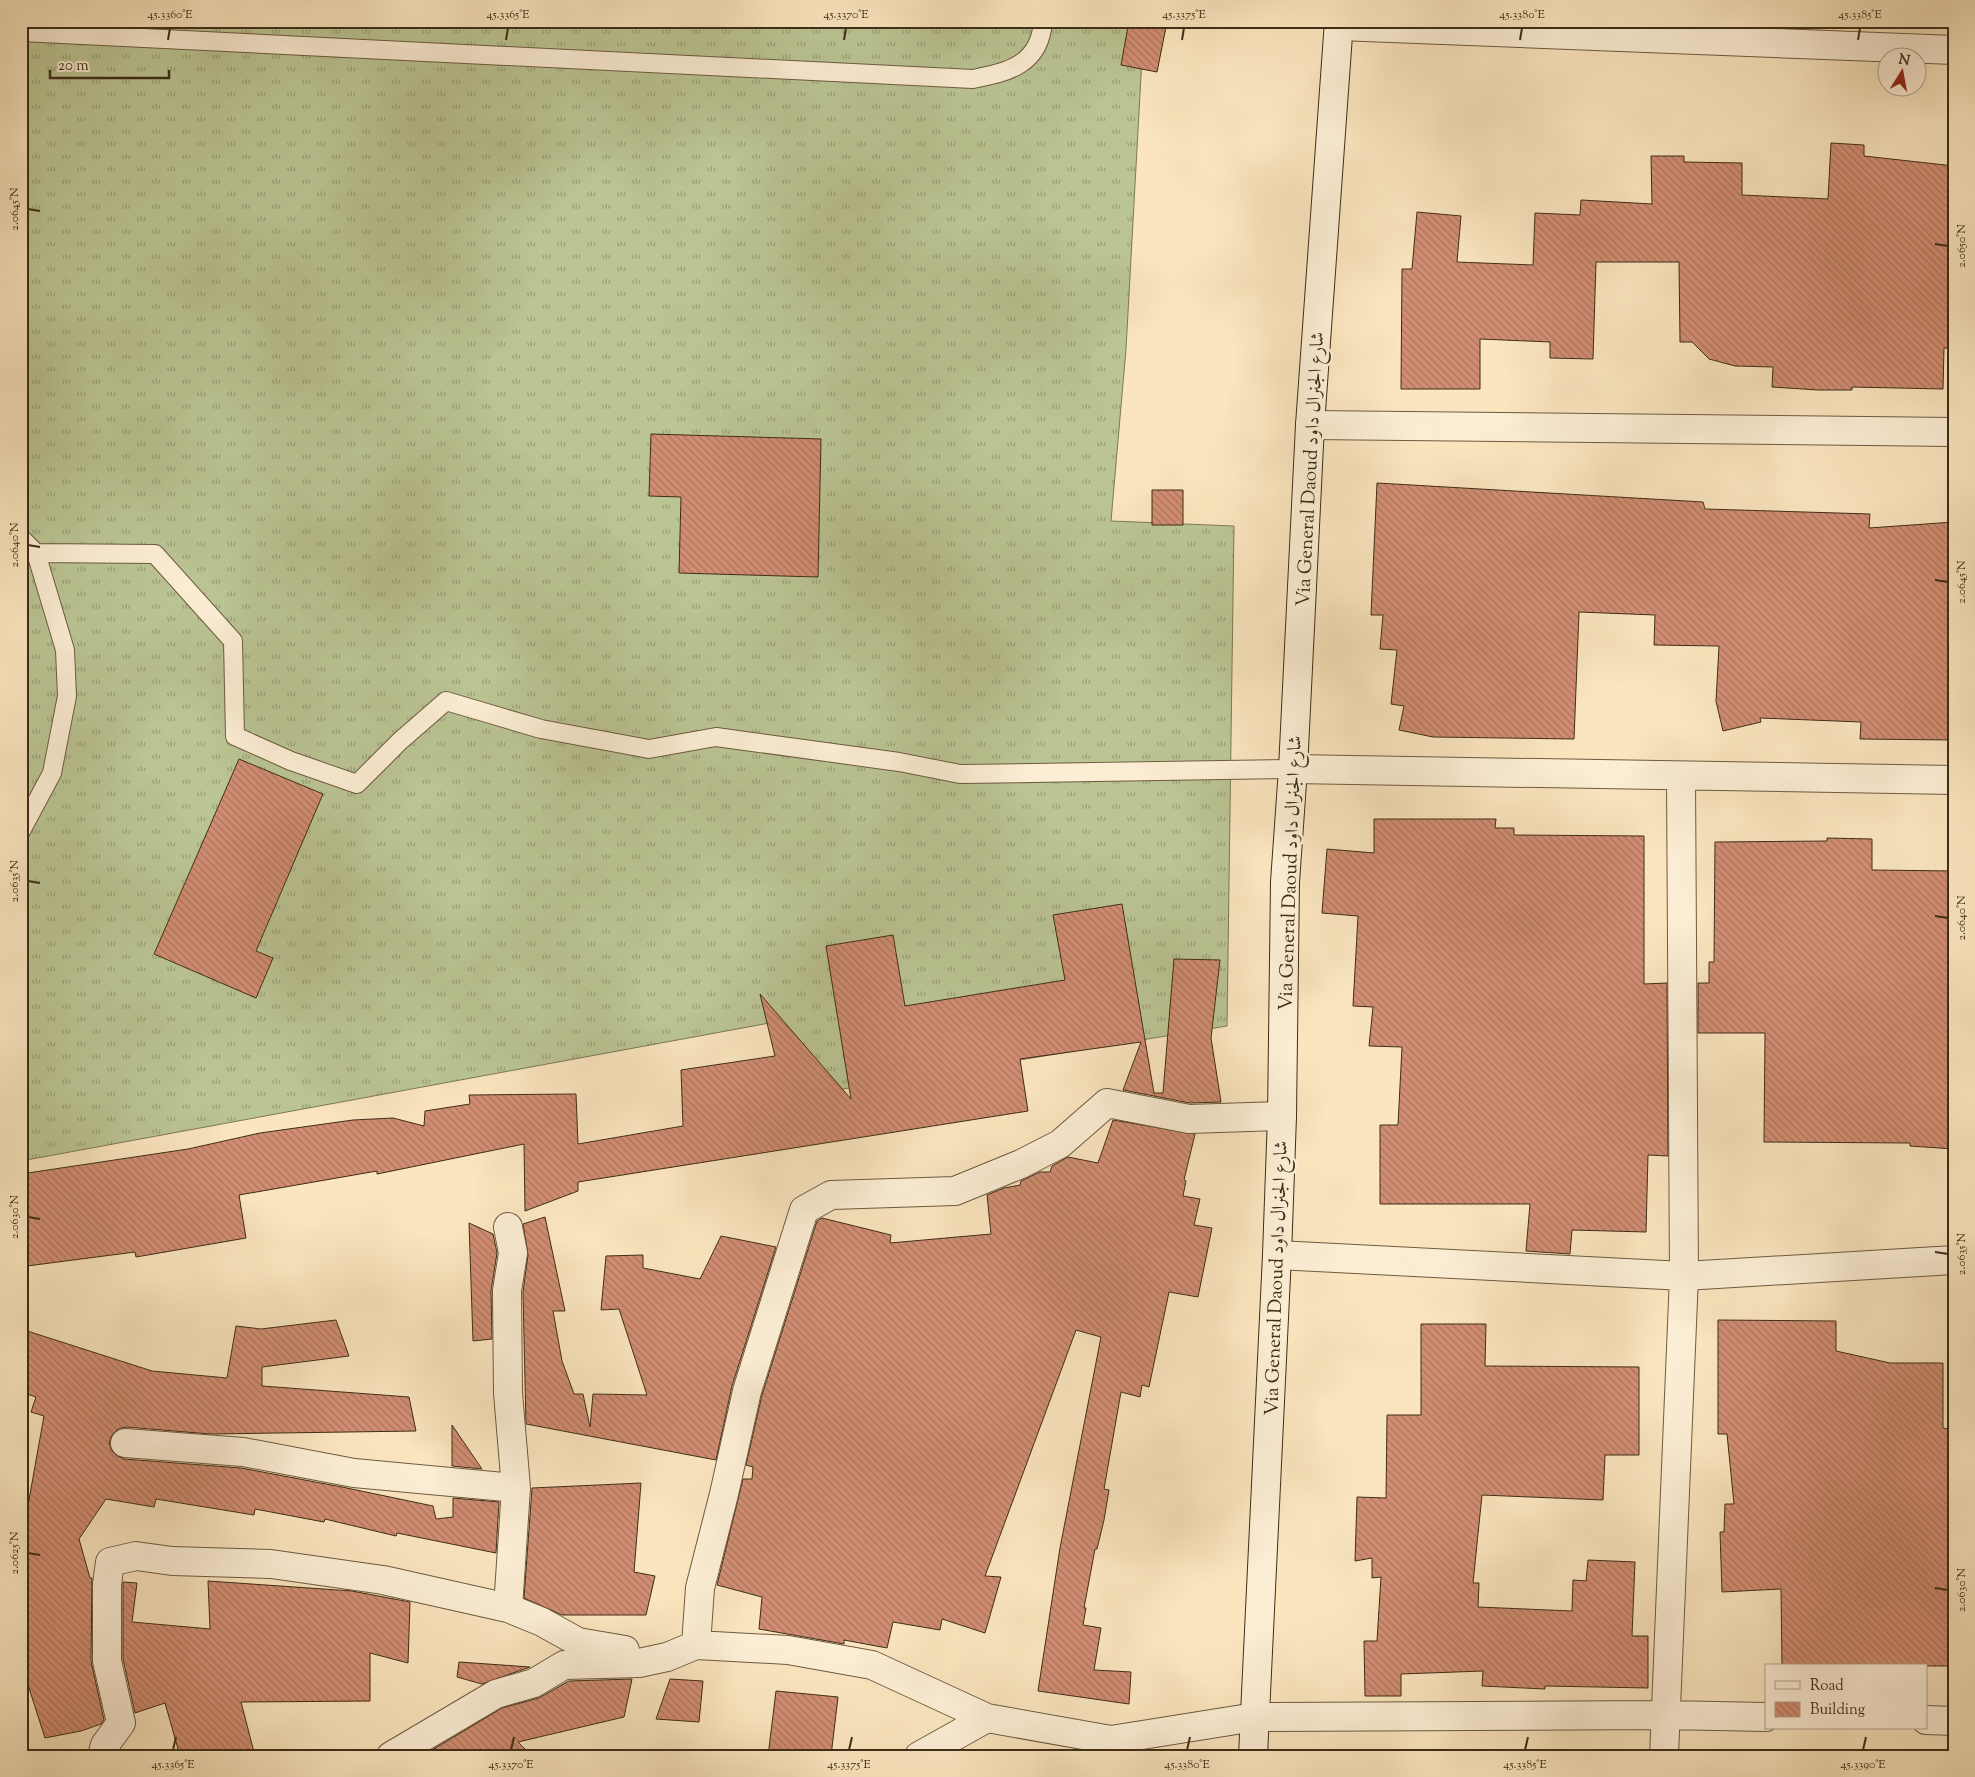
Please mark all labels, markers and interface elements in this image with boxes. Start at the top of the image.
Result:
text: 45.3360°E [147,6,193,24]
text: 45.3365°E [486,6,530,24]
text: 45.3370°E [823,6,869,24]
text: 45.3375°E [1162,6,1206,24]
text: 45.3380°E [1499,6,1545,24]
text: 45.3385°E [1838,6,1882,24]
scale bar [50,48,169,80]
north arrow [1878,48,1928,98]
text: N [1897,50,1911,72]
text: 20 m [58,56,89,77]
text: 2.0645°N [6,187,24,231]
text: 2.0650°N [1953,224,1971,268]
street label: Via General Daoud شارع الجنرال داود [1291,331,1332,607]
text: 2.0640°N [6,522,24,568]
text: 2.0645°N [1953,560,1971,604]
street label: Via General Daoud شارع الجنرال داود [1273,735,1310,1011]
text: 2.0635°N [6,859,24,902]
text: 2.0640°N [1953,895,1971,941]
street label: Via General Daoud شارع الجنرال داود [1259,1140,1296,1416]
text: 2.0630°N [6,1195,24,1239]
text: 2.0635°N [1953,1232,1971,1275]
text: 2.0625°N [6,1531,24,1574]
text: 2.0630°N [1953,1568,1971,1612]
legend [1765,1664,1928,1730]
text: Road [1810,1676,1844,1697]
text: Building [1810,1700,1865,1721]
text: 45.3365°E [151,1756,195,1774]
text: 45.3370°E [488,1756,534,1774]
text: 45.3375°E [827,1756,871,1774]
text: 45.3380°E [1164,1756,1210,1774]
text: 45.3385°E [1503,1756,1547,1774]
text: 45.3390°E [1840,1756,1886,1774]

